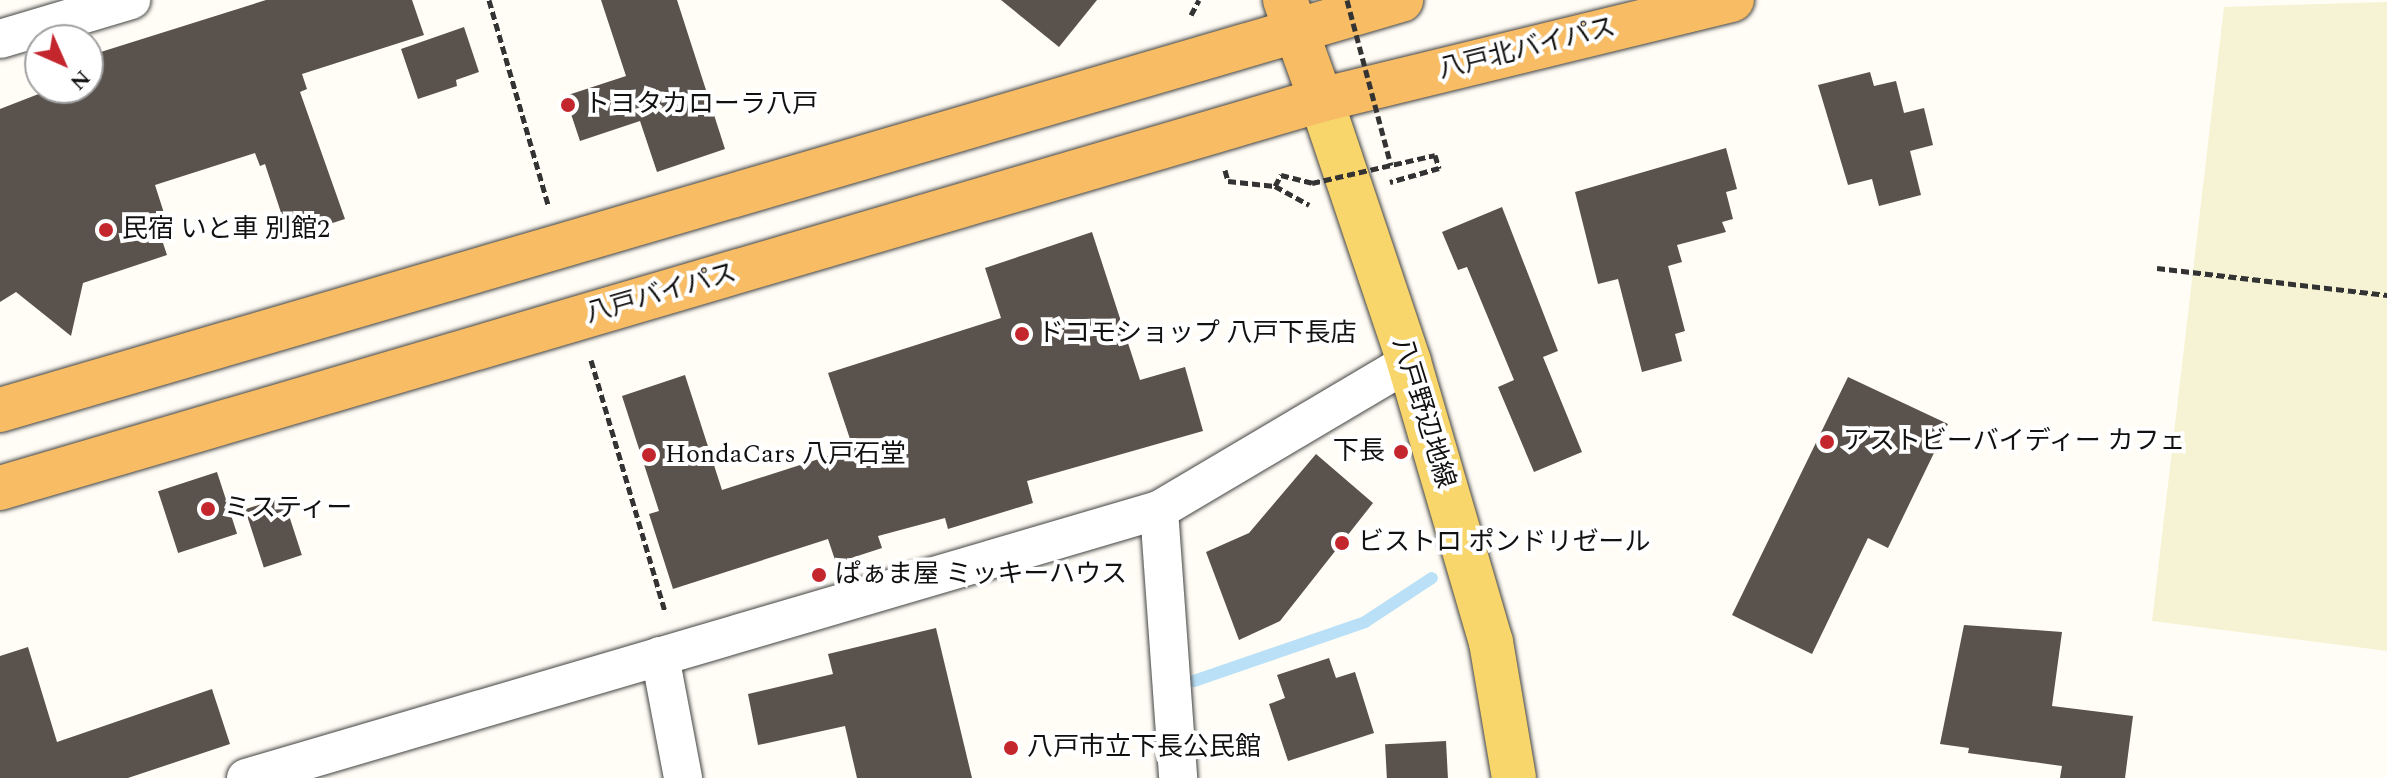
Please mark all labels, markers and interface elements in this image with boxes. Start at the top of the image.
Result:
street label: 八戸北バイパス [1435,12,1619,86]
north arrow [24,24,104,104]
text: N [62,62,98,98]
place label: トヨタカローラ八戸 [584,89,818,121]
marker: トヨタカローラ八戸 [559,96,577,114]
place label: 民宿 いと車 別館2 [122,214,330,246]
marker: 民宿 いと車 別館2 [97,221,115,239]
street label: 八戸バイパス [582,258,740,330]
place label: ドコモショップ 八戸下長店 [1038,318,1356,350]
marker: ドコモショップ 八戸下長店 [1013,325,1031,343]
street label: 八戸野辺地線 [1385,334,1461,492]
place label: アストビーバイディー カフェ [1843,426,2187,458]
marker: アストビーバイディー カフェ [1818,433,1836,451]
place label: 下長 [1333,436,1385,468]
place label: HondaCars 八戸石堂 [665,439,906,471]
marker: 下長 [1392,443,1410,461]
marker: HondaCars 八戸石堂 [640,446,658,464]
place label: ミスティー [224,493,354,525]
marker: ミスティー [199,500,217,518]
place label: ビストロ ポンドリゼール [1358,527,1650,559]
marker: ビストロ ポンドリゼール [1333,534,1351,552]
place label: ぱぁま屋 ミッキーハウス [835,559,1127,591]
marker: ぱぁま屋 ミッキーハウス [810,566,828,584]
place label: 八戸市立下長公民館 [1027,732,1261,764]
marker: 八戸市立下長公民館 [1002,739,1020,757]

